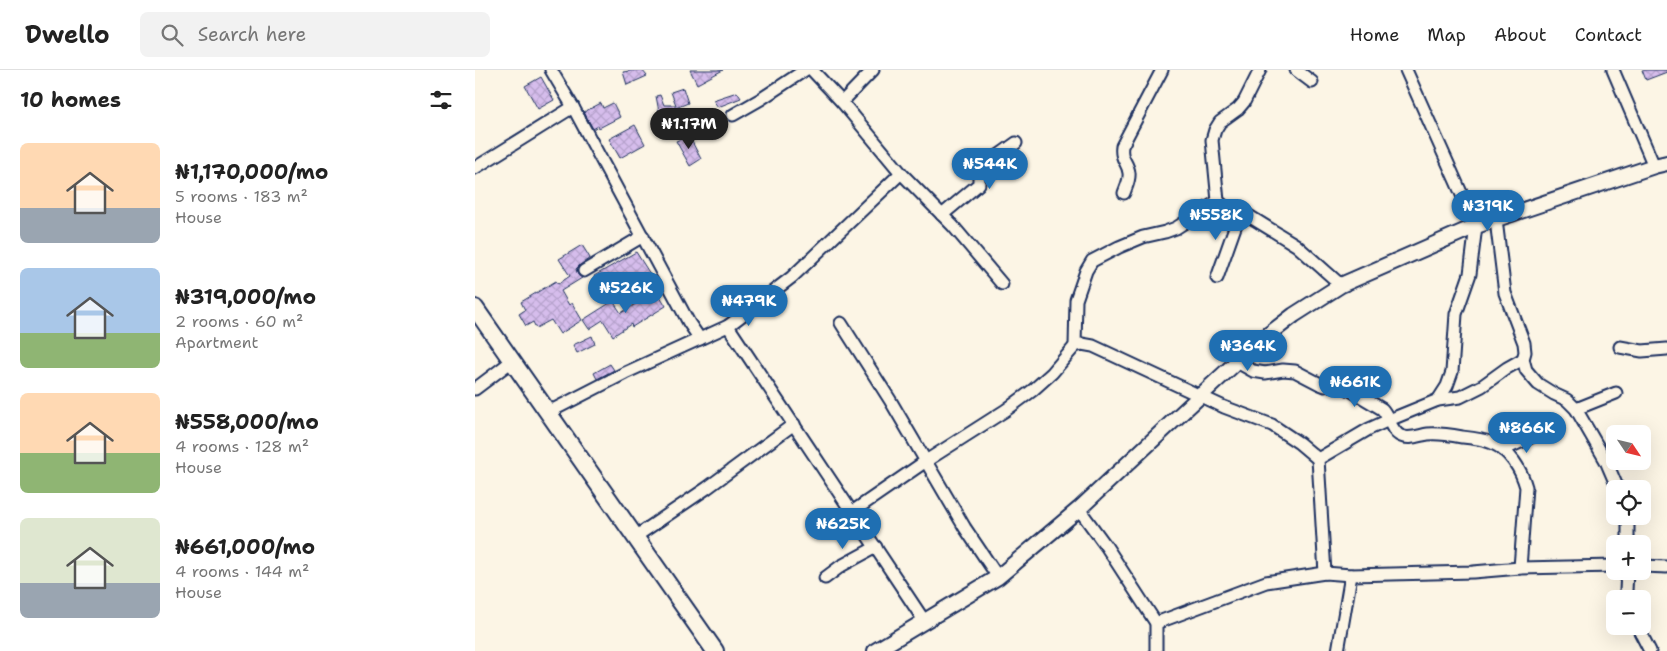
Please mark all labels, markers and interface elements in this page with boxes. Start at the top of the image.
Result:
search box [140,12,490,57]
text: Dwello [25,19,110,51]
icon: search [158,21,186,49]
text: Search here [198,22,306,47]
text: Home [1350,23,1399,47]
text: Map [1427,23,1466,47]
text: About [1494,23,1547,47]
text: Contact [1575,23,1642,47]
text: 10 homes [20,86,121,114]
icon: filters [427,86,455,114]
pin: ₦1.17M [648,108,730,150]
text: ₦1.17M [661,113,717,134]
pin: ₦544K [955,148,1025,190]
text: ₦544K [963,153,1017,174]
text: ₦1,170,000/mo [175,158,328,186]
icon: home [60,163,120,223]
text: 5 rooms · 183 m² [175,186,308,207]
pin: ₦319K [1453,190,1523,232]
text: ₦319K [1463,195,1513,216]
pin: ₦558K [1181,198,1251,241]
text: ₦558K [1189,204,1243,225]
text: House [175,207,222,228]
pin: ₦526K [591,272,661,314]
text: ₦526K [599,277,653,298]
text: ₦319,000/mo [175,283,316,311]
pin: ₦479K [714,284,784,327]
icon: home [60,288,120,348]
text: ₦479K [722,290,776,311]
text: 2 rooms · 60 m² [175,311,303,332]
pin: ₦364K [1213,330,1283,372]
text: Apartment [175,332,258,353]
text: ₦364K [1220,335,1276,356]
pin: ₦661K [1320,366,1390,408]
text: ₦661K [1330,371,1380,392]
text: ₦558,000/mo [175,408,319,436]
pin: ₦866K [1492,412,1562,454]
icon: home [60,413,120,473]
text: ₦866K [1499,417,1555,438]
north arrow [1606,425,1651,470]
map controls [1606,425,1651,635]
text: 4 rooms · 128 m² [175,436,309,457]
text: House [175,457,222,478]
button: locate [1606,480,1651,525]
pin: ₦625K [808,508,878,550]
text: ₦625K [816,513,870,534]
text: ₦661,000/mo [175,533,315,561]
button: + [1606,535,1651,580]
icon: home [60,538,120,598]
text: 4 rooms · 144 m² [175,561,309,582]
text: House [175,582,222,603]
button: − [1606,590,1651,635]

